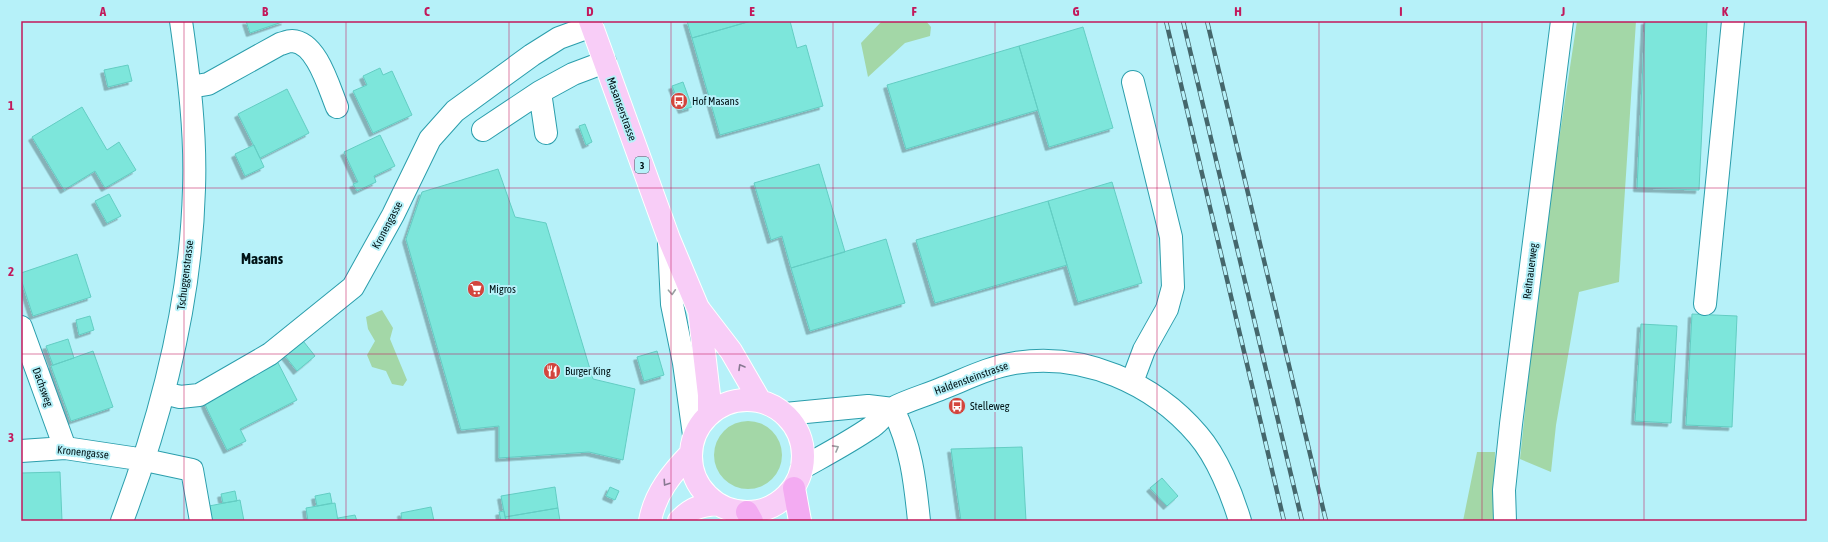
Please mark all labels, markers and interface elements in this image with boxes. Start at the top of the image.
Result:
text: A [99,4,107,19]
text: B [262,4,269,19]
text: C [424,4,430,19]
text: D [586,4,594,19]
text: E [749,4,755,19]
text: F [911,4,917,19]
text: G [1073,4,1080,19]
text: H [1234,4,1242,19]
text: I [1399,4,1403,19]
text: J [1560,4,1565,19]
text: K [1722,4,1729,19]
street label: Masanserstrasse [605,76,639,142]
bus stop icon: Hof Masans [669,91,689,111]
place label: Hof Masans [692,95,739,107]
text: 1 [8,98,14,113]
road number: 3 [635,157,649,173]
street label: Kronengasse [370,199,404,251]
street label: Tschuggenstrasse [175,239,195,311]
street label: Reitnauerweg [1521,242,1539,300]
district label: Masans [241,250,284,267]
text: 2 [8,264,14,279]
supermarket icon: Migros [466,279,486,299]
place label: Migros [489,283,516,295]
one-way arrow [667,289,676,295]
street label: Haldensteinstrasse [932,359,1010,397]
restaurant icon: Burger King [542,361,562,381]
one-way arrow [738,364,745,371]
place label: Burger King [565,365,611,377]
street label: Dachsweg [30,366,56,408]
bus stop icon: Stelleweg [947,396,967,416]
place label: Stelleweg [970,400,1010,412]
text: 3 [8,430,14,445]
street label: Kronengasse [57,443,109,461]
one-way arrow [832,446,839,453]
one-way arrow [664,478,671,485]

